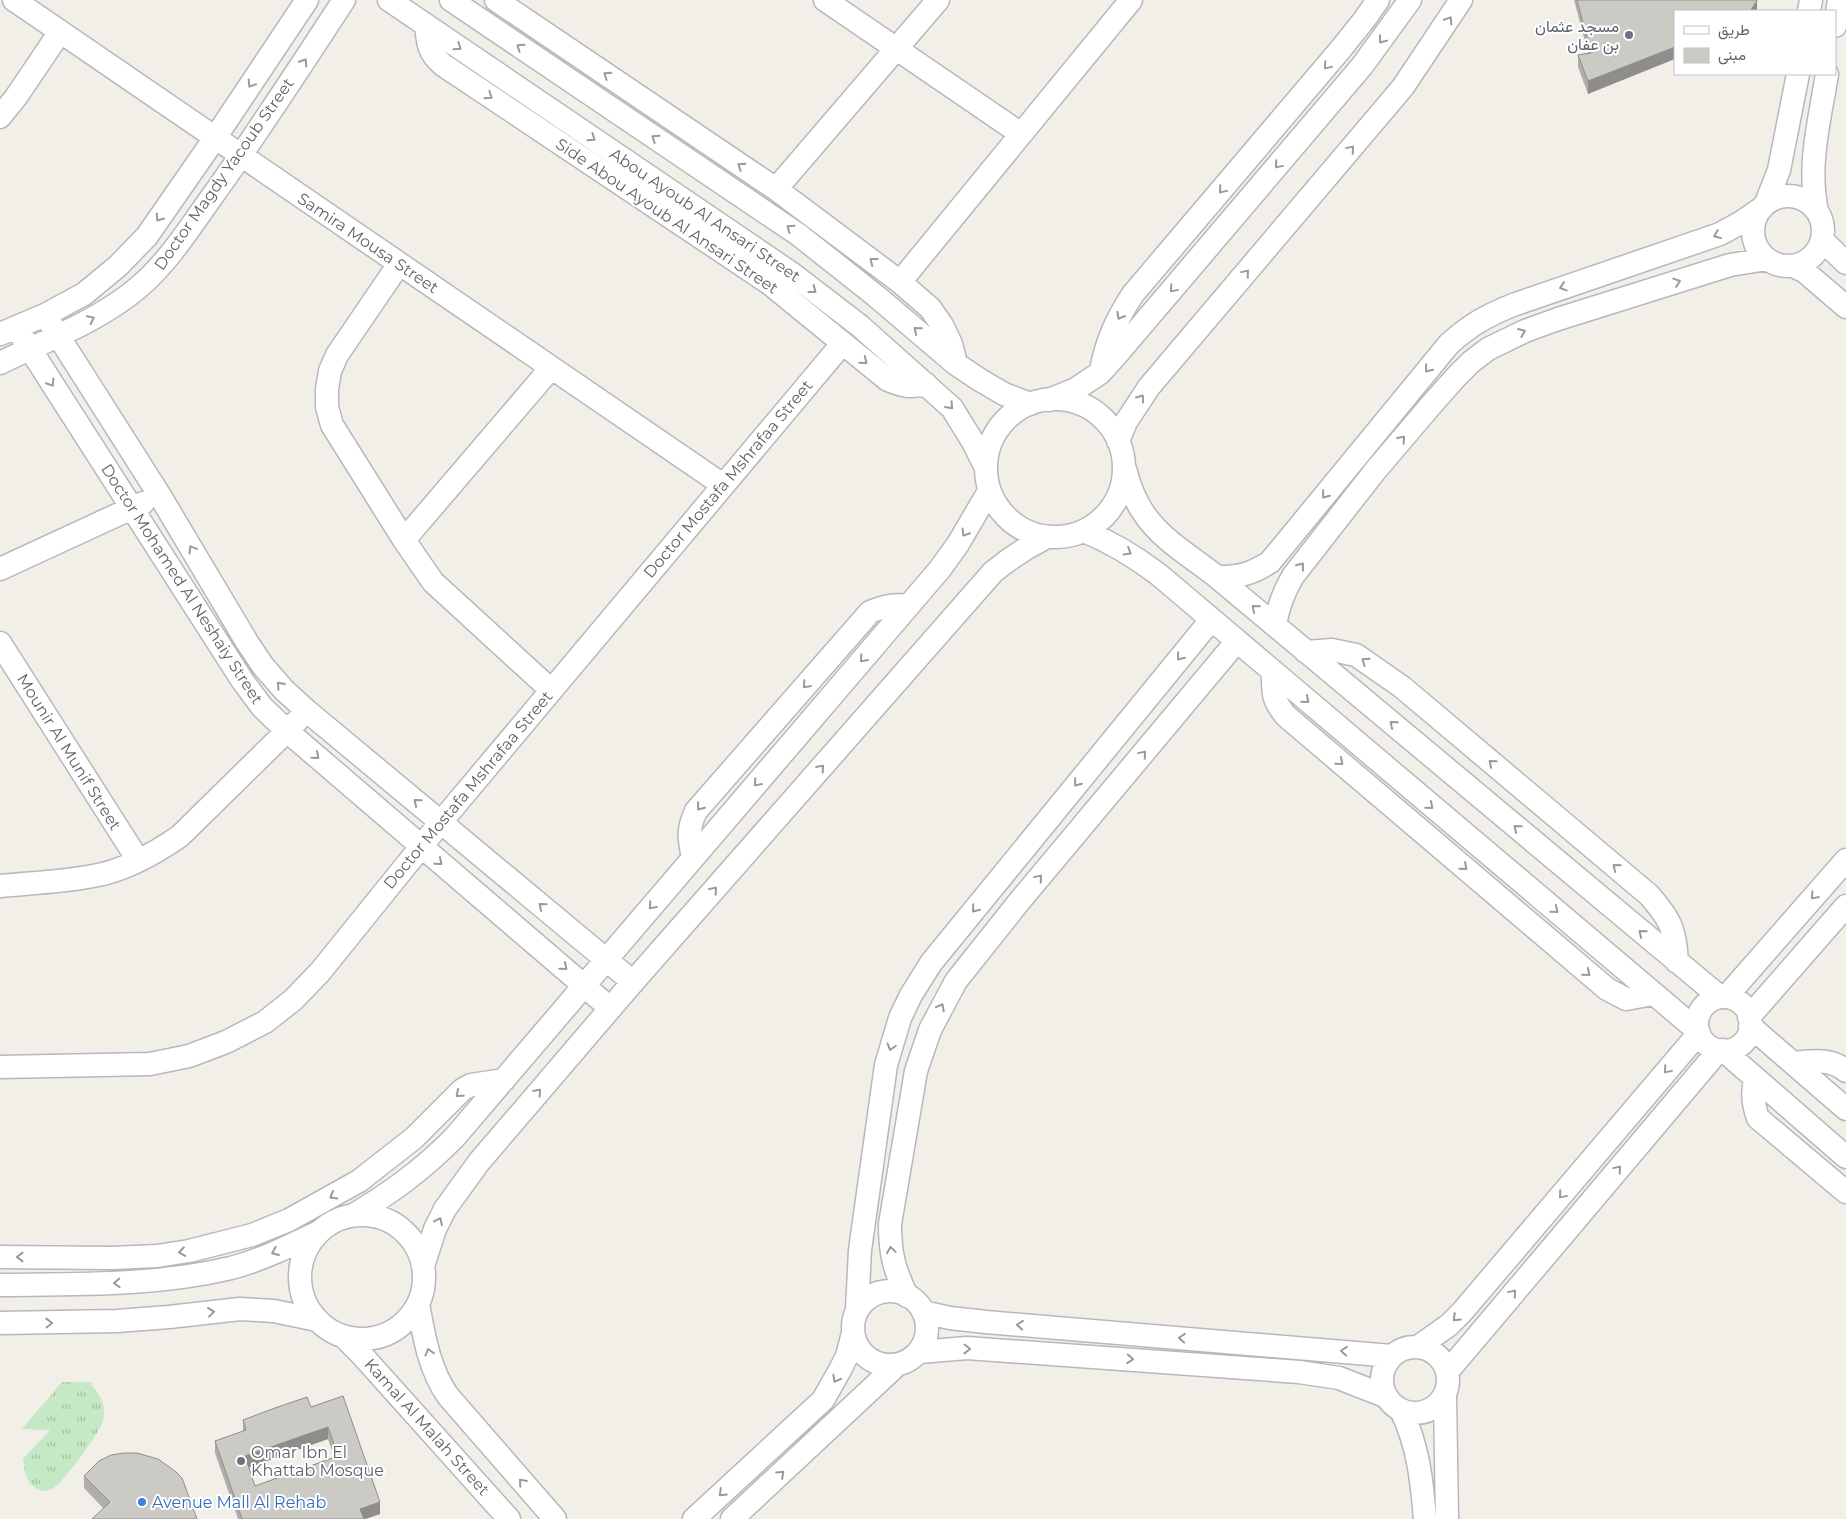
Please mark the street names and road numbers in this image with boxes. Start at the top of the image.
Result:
street label: Doctor Magdy Yacoub Street [150,74,298,274]
street label: Side Abou Ayoub Al Ansari Street [552,134,782,298]
street label: Abou Ayoub Al Ansari Street [606,144,804,286]
street label: Samira Mousa Street [294,189,442,298]
street label: Doctor Mostafa Mshrafaa Street [640,376,817,582]
street label: Doctor Mohamed Al Neshaiy Street [97,460,267,708]
street label: Mounir Al Munif Street [13,670,125,834]
street label: Doctor Mostafa Mshrafaa Street [380,687,557,893]
street label: Kamal Al Malah Street [361,1355,494,1500]

